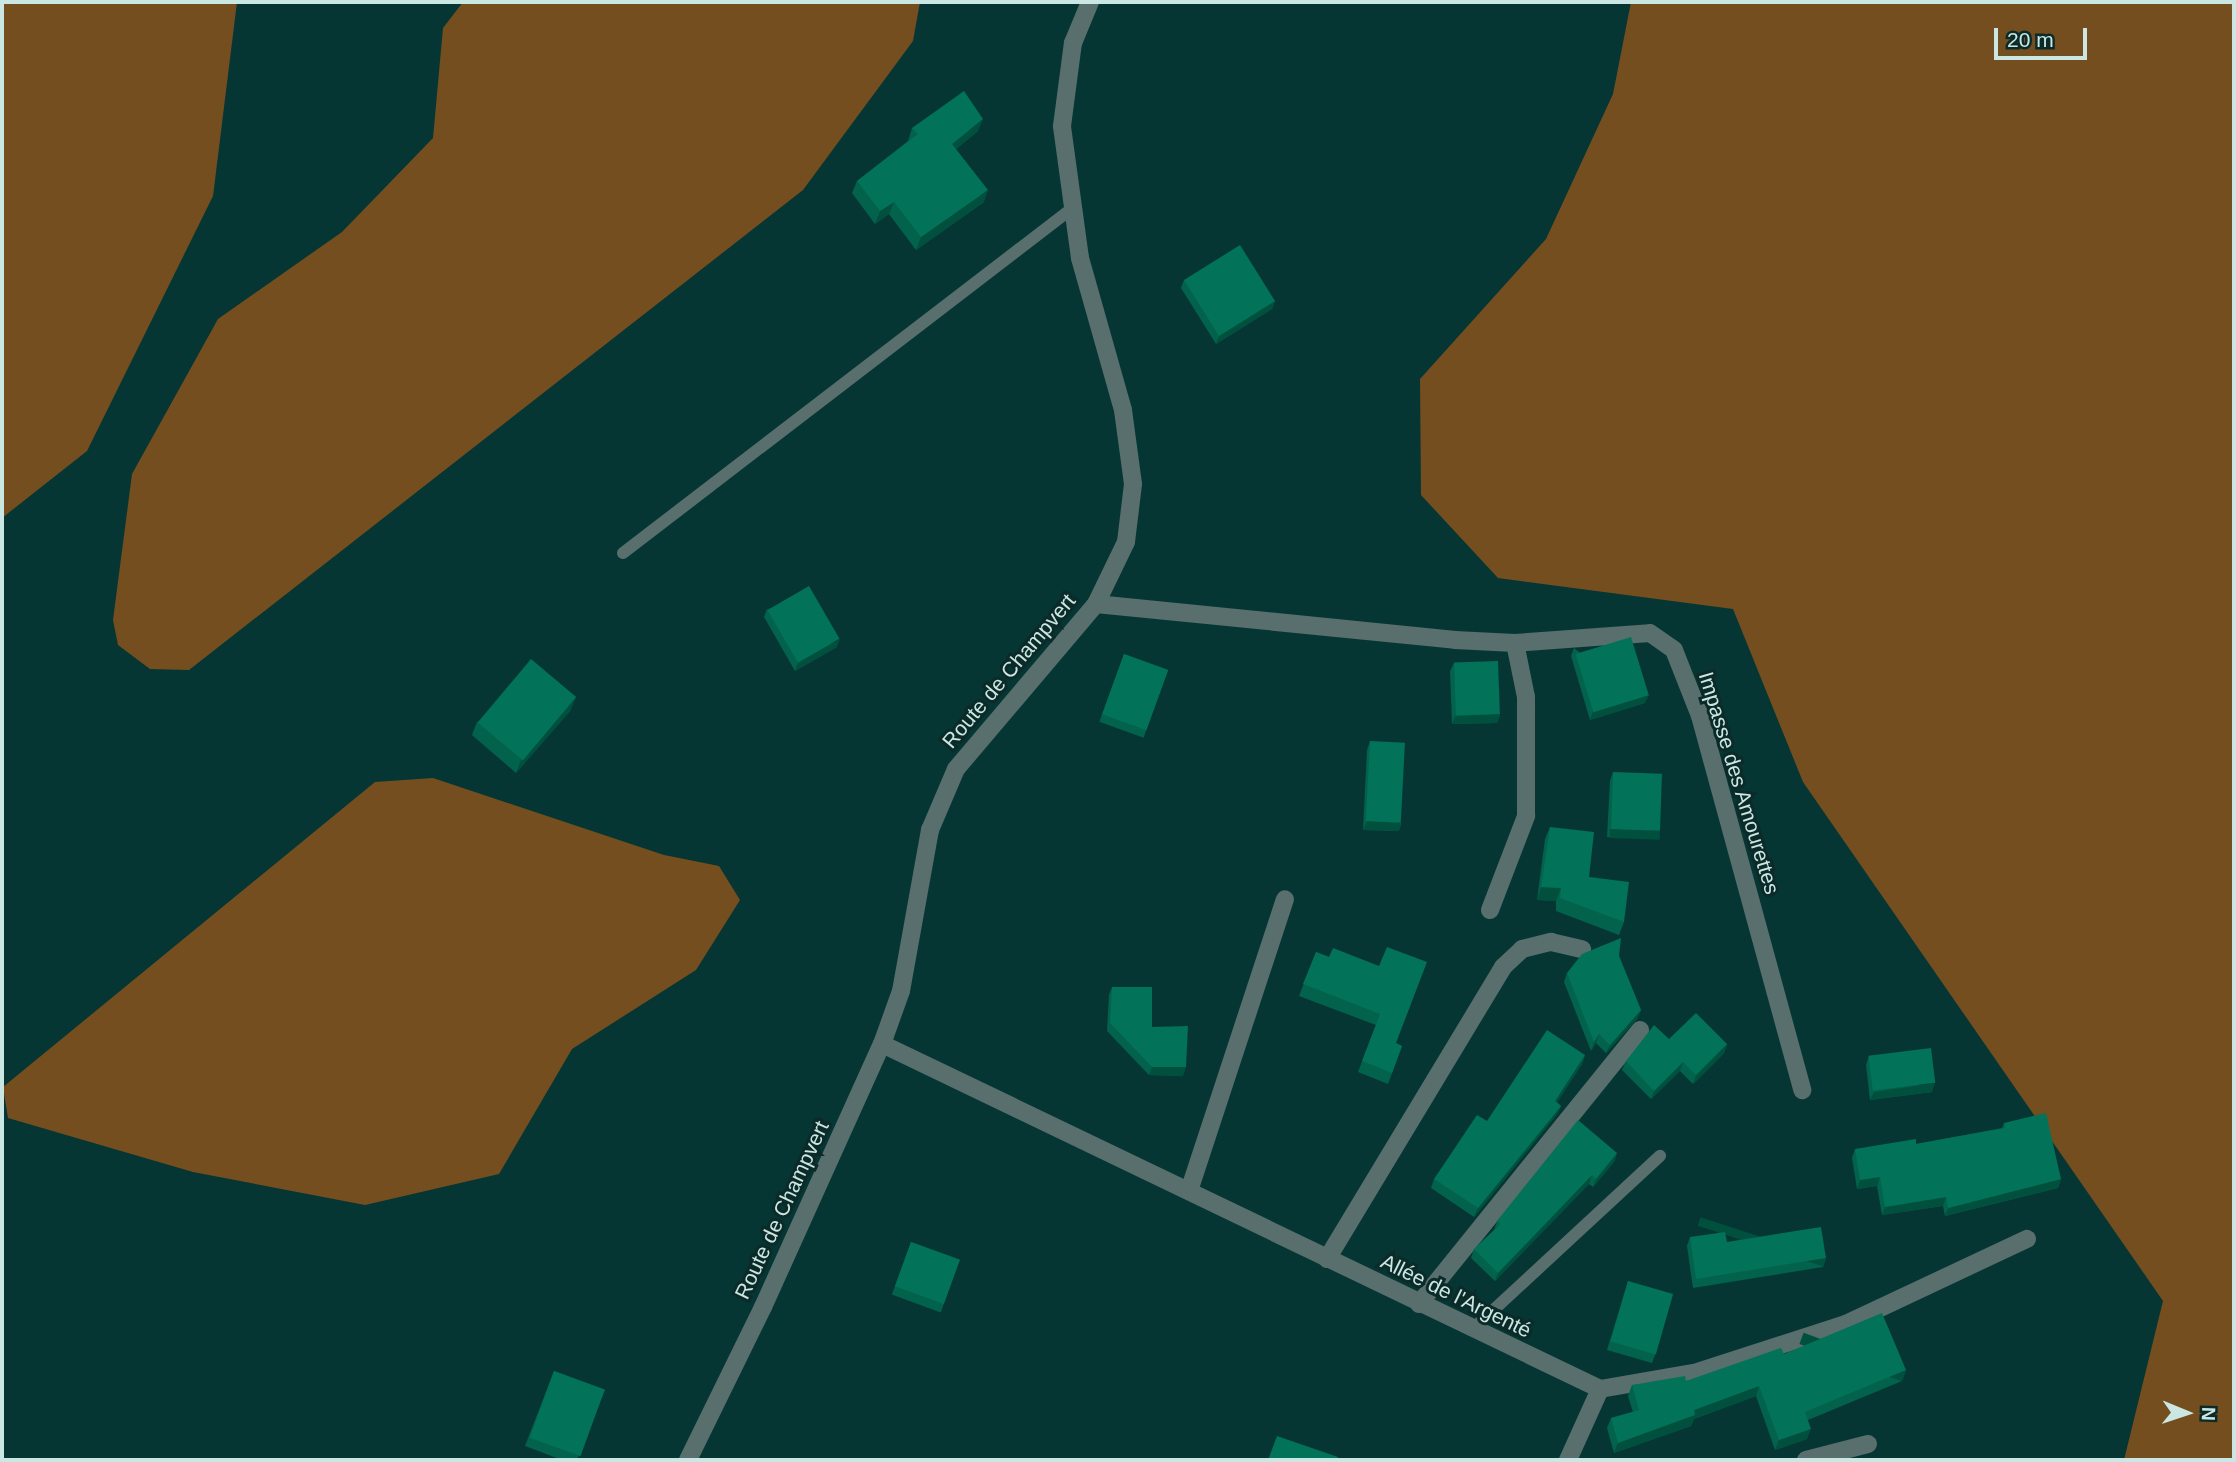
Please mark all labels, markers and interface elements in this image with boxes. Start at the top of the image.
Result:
scale bar [1998,14,2091,58]
text: 20 m [2007,28,2054,51]
street label: Route de Champvert [937,589,1081,753]
street label: Impasse des Amourettes [1693,668,1785,898]
street label: Route de Champvert [730,1117,834,1303]
street label: Allée de l'Argenté [1377,1249,1535,1343]
north arrow [2152,1378,2222,1448]
text: N [2198,1407,2219,1421]

